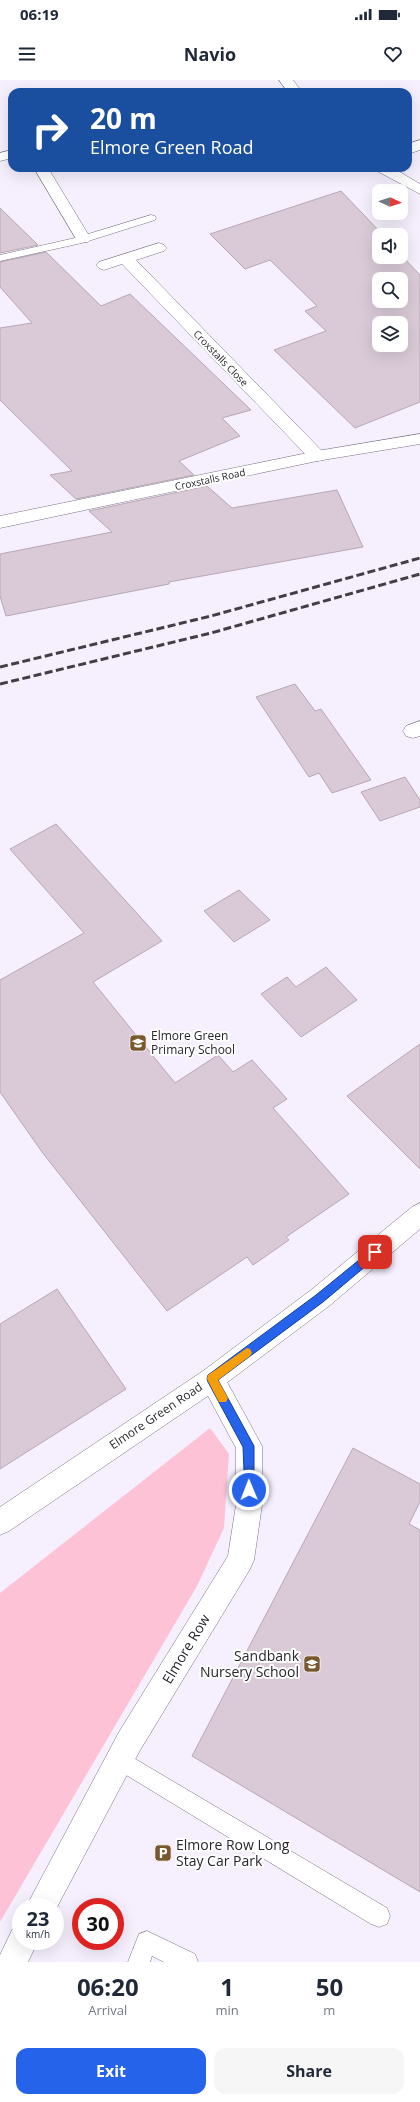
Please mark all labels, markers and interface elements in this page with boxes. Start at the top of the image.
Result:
text: 06:19 [20,4,59,24]
text: Navio [184,42,236,66]
icon: menu [16,43,38,65]
icon: heart [382,43,404,65]
text: 20 m [90,99,157,137]
icon: right [24,104,76,156]
text: Elmore Green Road [90,135,254,159]
north arrow [372,184,408,220]
map controls [372,184,408,352]
button: sound [372,228,408,264]
button: search [372,272,408,308]
button: layers [372,316,408,352]
street label: Croxstalls Close [191,327,252,389]
street label: Croxstalls Road [173,465,247,493]
place label: Elmore Green Primary School [151,1027,235,1058]
school or university icon: Elmore Green Primary School [128,1033,148,1053]
pin [358,1235,392,1269]
icon: arrive [364,1241,386,1263]
street label: Elmore Green Road [106,1378,206,1453]
position arrow [228,1469,270,1511]
street label: Elmore Row [157,1610,214,1687]
place label: Sandbank Nursery School [200,1646,300,1681]
school or university icon: Sandbank Nursery School [302,1654,322,1674]
place label: Elmore Row Long Stay Car Park [176,1835,290,1870]
parking icon: Elmore Row Long Stay Car Park [153,1843,173,1863]
speed limit sign: 30 [72,1898,124,1950]
text: 23 [27,1905,49,1932]
text: km/h [26,1927,50,1941]
text: 06:20 [77,1970,139,2003]
text: 1 [220,1970,234,2003]
text: 50 [316,1970,343,2003]
text: Arrival [88,2001,127,2019]
text: min [215,2001,239,2019]
text: m [323,2001,335,2019]
button: Exit [16,2048,206,2094]
button: Share [214,2048,404,2094]

